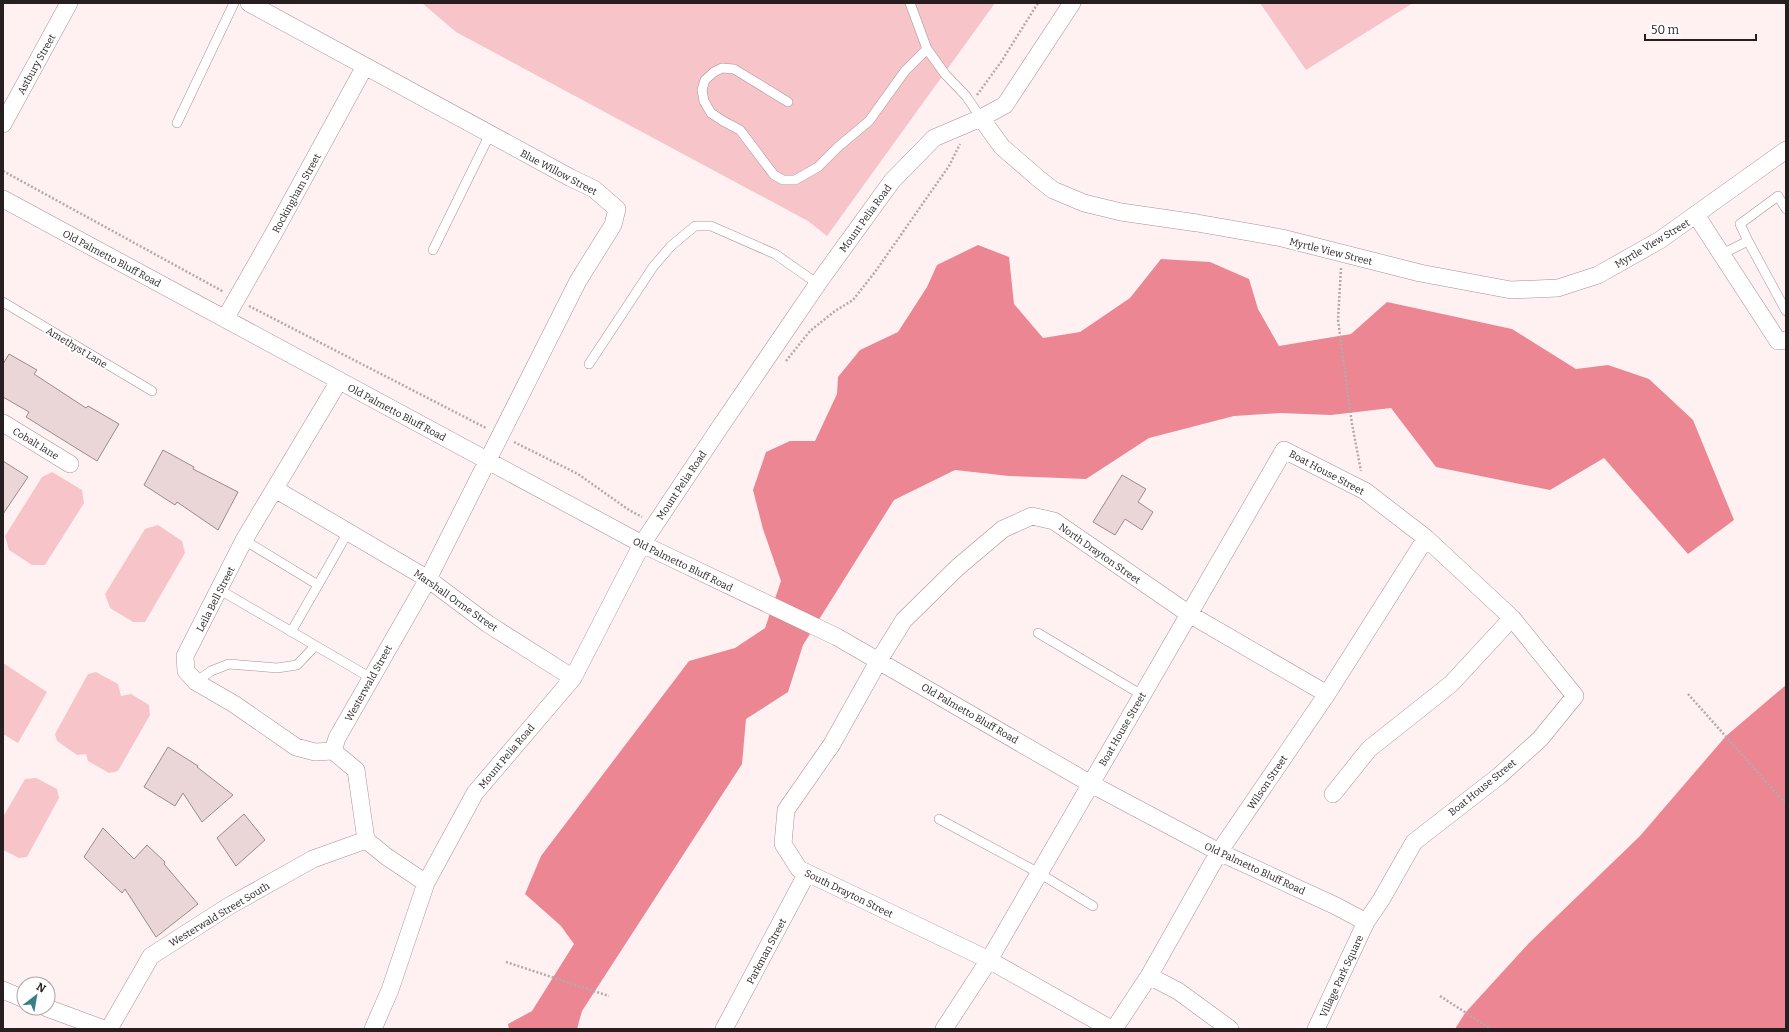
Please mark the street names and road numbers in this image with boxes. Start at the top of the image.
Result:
street label: Astbury Street [15,32,59,97]
street label: Blue Willow Street [518,148,599,198]
street label: Rockingham Street [270,151,324,235]
street label: Mount Pelia Road [837,182,894,255]
street label: Myrtle View Street [1613,217,1692,271]
street label: Old Palmetto Bluff Road [60,228,163,290]
street label: Myrtle View Street [1288,236,1374,268]
street label: Amethyst Lane [44,325,109,371]
street label: Old Palmetto Bluff Road [345,382,448,444]
street label: Cobalt lane [10,425,61,462]
street label: Boat House Street [1287,448,1366,498]
street label: Mount Pelia Road [654,449,709,522]
street label: North Drayton Street [1056,521,1143,587]
street label: Old Palmetto Bluff Road [631,535,735,594]
street label: Leila Bell Street [194,564,238,634]
street label: Marshall Orme Street [411,567,500,634]
street label: Westerwald Street [343,643,395,724]
street label: Old Palmetto Bluff Road [919,681,1020,747]
street label: Boat House Street [1097,690,1149,769]
street label: Mount Pelia Road [476,722,537,791]
street label: Wilson Street [1245,753,1291,812]
street label: Boat House Street [1446,757,1519,819]
street label: Old Palmetto Bluff Road [1202,840,1307,898]
street label: South Drayton Street [802,867,895,921]
street label: Westerwald Street South [167,880,273,950]
street label: Parkman Street [745,916,789,986]
street label: Village Park Square [1318,933,1366,1020]

